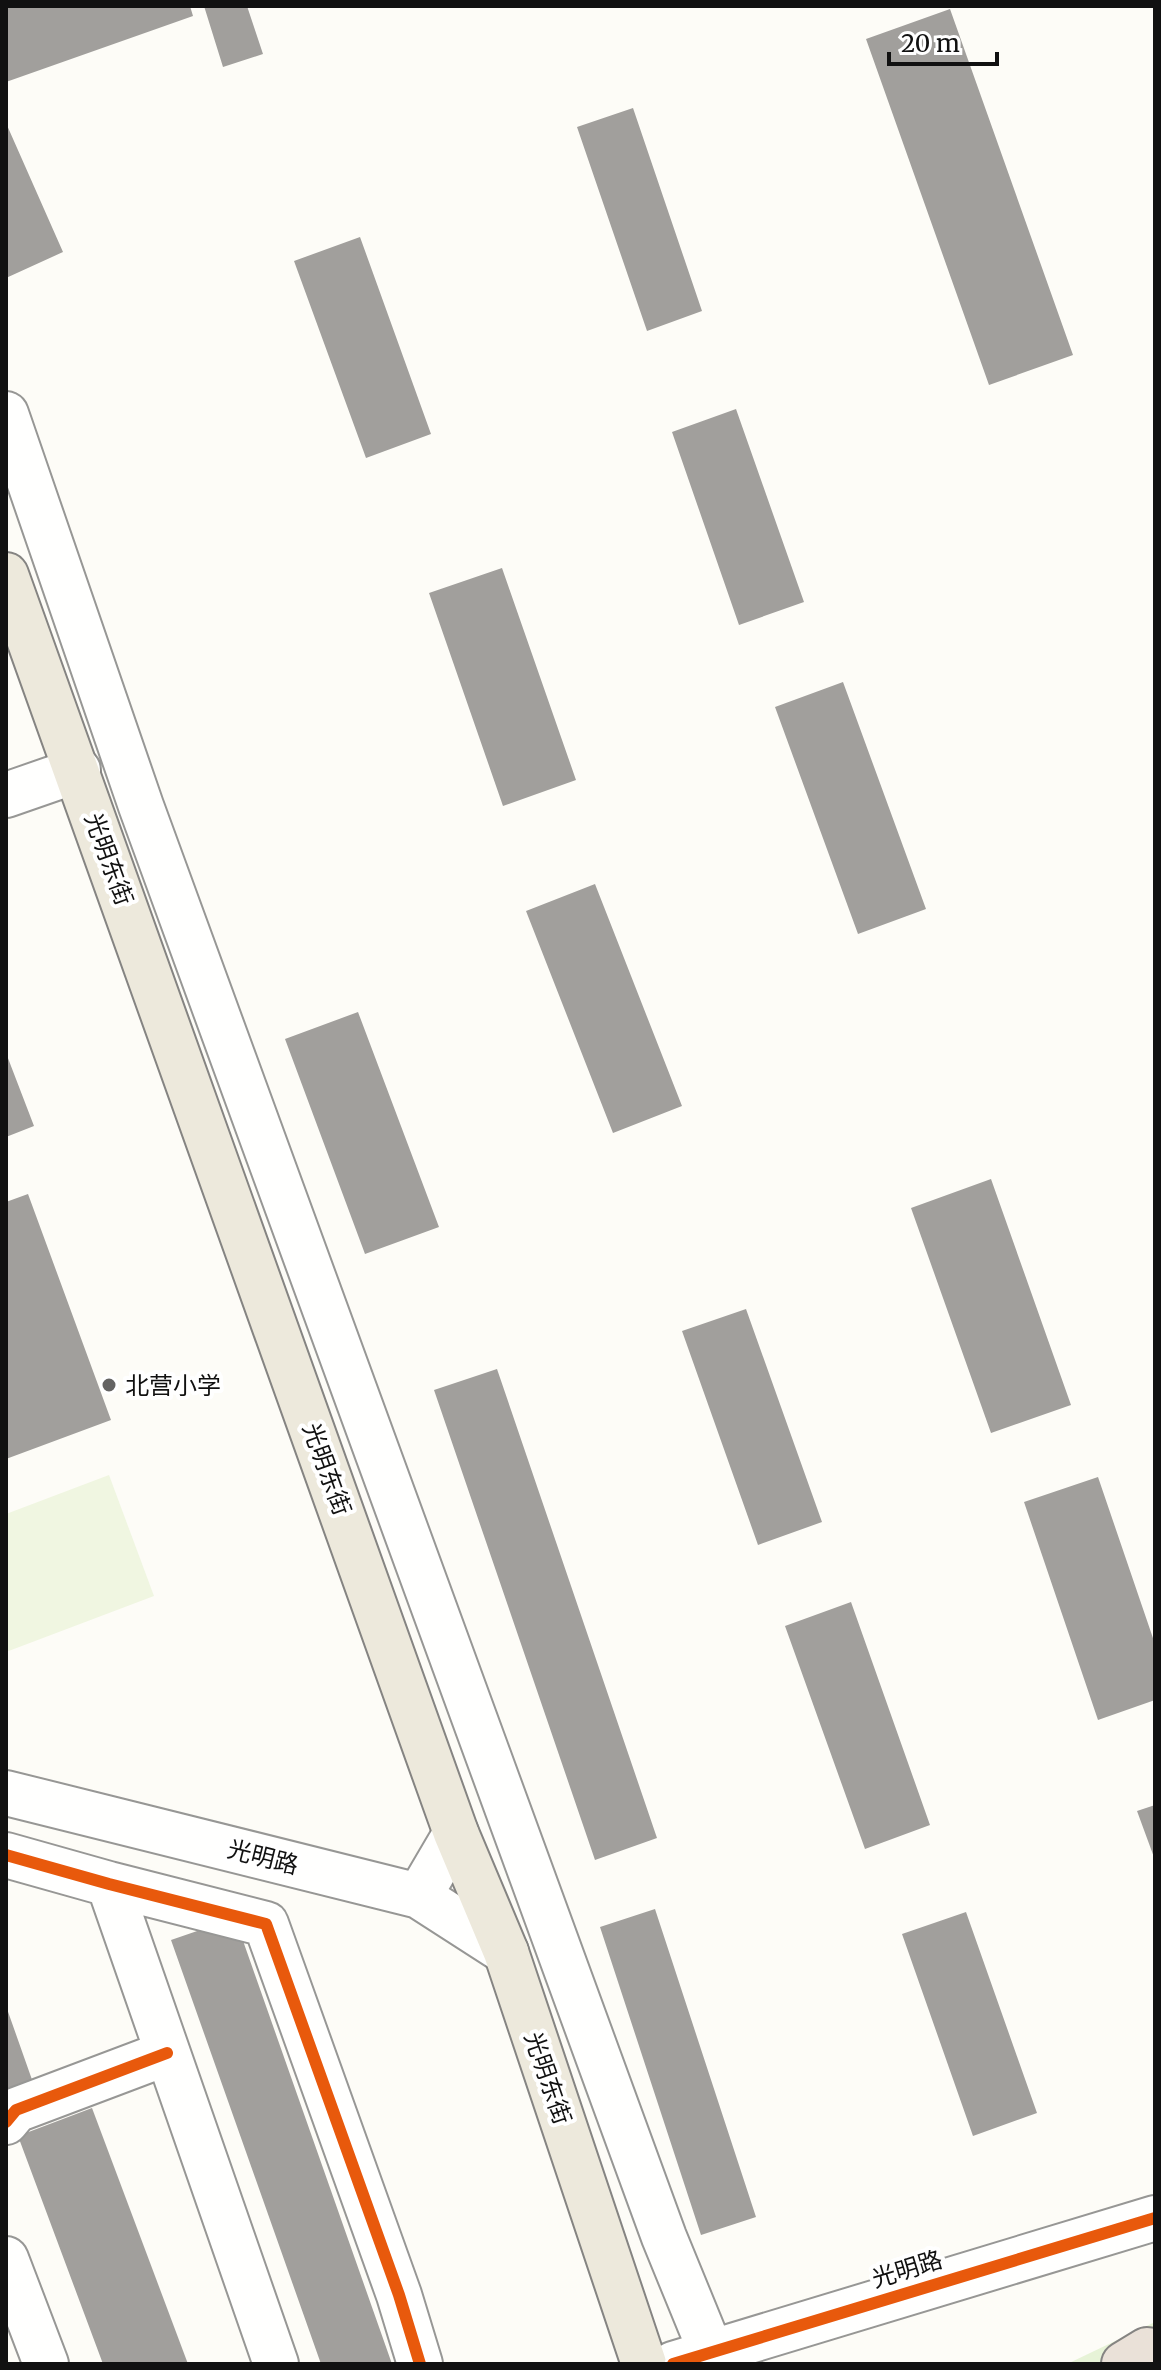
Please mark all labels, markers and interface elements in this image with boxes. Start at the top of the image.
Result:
scale bar [889,16,997,66]
text: 20 m [901,28,960,59]
street label: 光明东街 [78,809,140,909]
place label: 北营小学 [125,1370,221,1401]
marker: 北营小学 [100,1376,118,1394]
street label: 光明东街 [296,1419,358,1519]
street label: 光明路 [224,1833,302,1881]
street label: 光明东街 [518,2028,578,2128]
street label: 光明路 [868,2244,946,2294]

